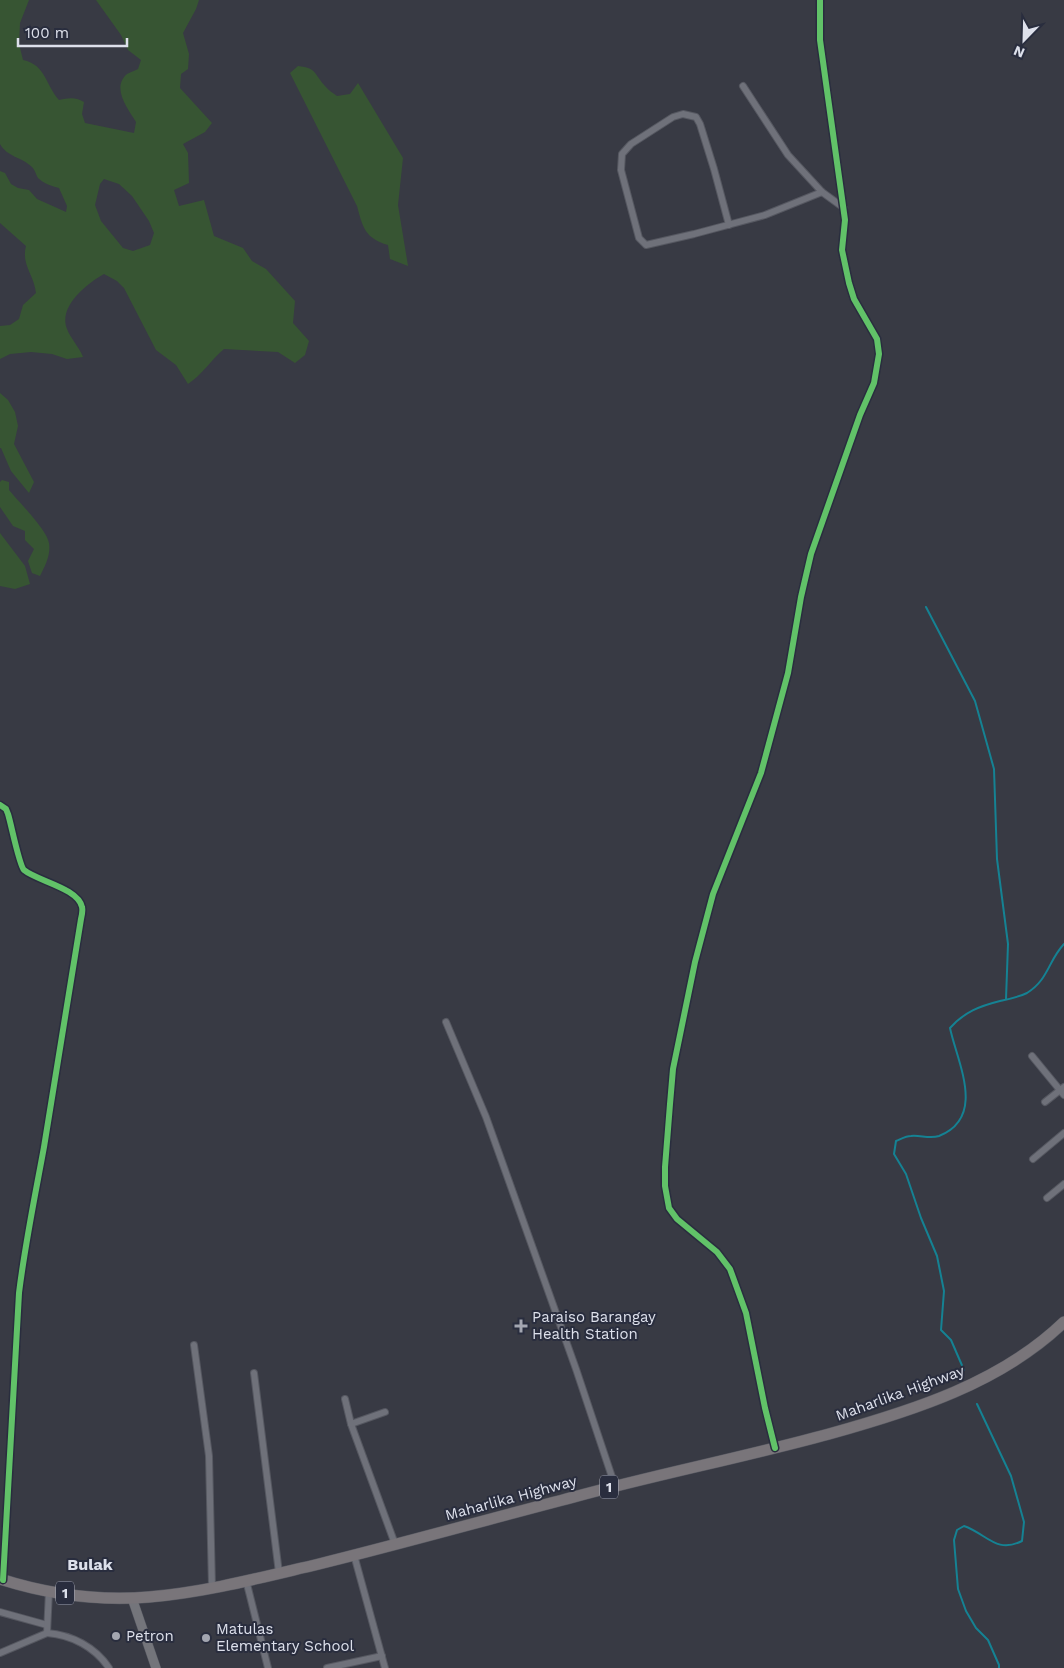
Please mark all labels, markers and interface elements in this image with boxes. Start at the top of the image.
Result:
scale bar [18,15,126,47]
north arrow [999,15,1049,65]
text: 100 m [25,24,69,42]
text: N [1011,43,1027,61]
place label: Paraiso Barangay Health Station [532,1308,656,1343]
marker: Paraiso Barangay Health Station [514,1319,528,1333]
street label: Maharlika Highway [833,1361,967,1425]
street label: Maharlika Highway [443,1472,579,1524]
road number: 1 [600,1475,618,1498]
district label: Bulak [67,1555,113,1574]
road number: 1 [56,1582,74,1605]
place label: Matulas Elementary School [216,1620,355,1655]
place label: Petron [126,1627,174,1645]
marker: Petron [110,1630,122,1642]
marker: Matulas Elementary School [200,1632,212,1644]

